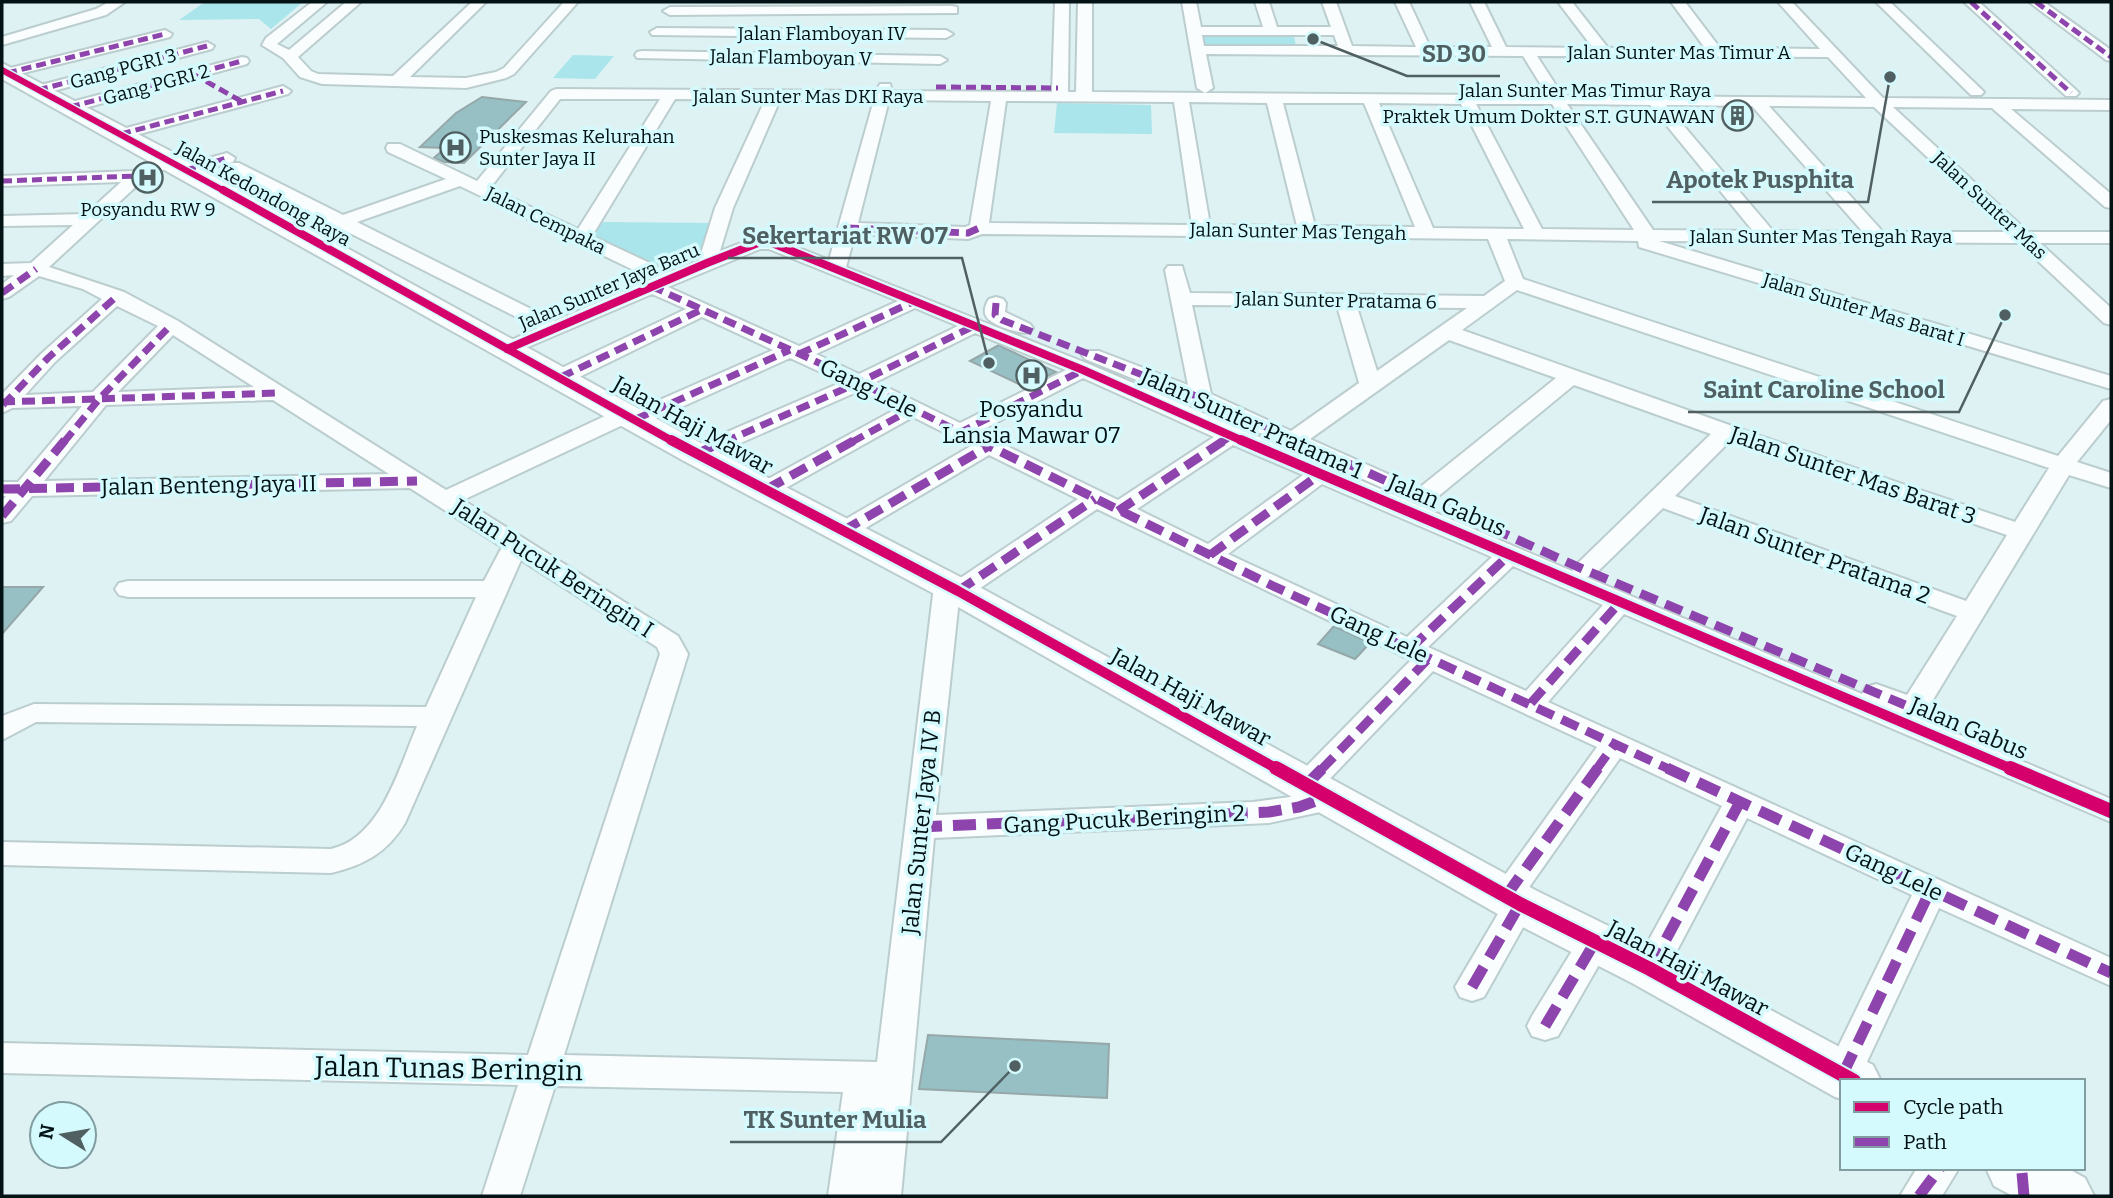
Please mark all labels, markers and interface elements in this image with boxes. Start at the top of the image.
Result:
street label: Jalan Flamboyan IV [737,22,907,45]
callout: SD 30 [1407,31,1500,76]
text: SD 30 [1422,40,1486,68]
street label: Jalan Sunter Mas Timur A [1566,41,1791,64]
street label: Gang PGRI 3 [67,43,179,94]
street label: Jalan Flamboyan V [709,45,873,70]
street label: Gang PGRI 2 [100,59,212,110]
street label: Jalan Sunter Mas Timur Raya [1458,79,1712,102]
street label: Jalan Sunter Mas DKI Raya [692,85,924,108]
building icon: Praktek Umum Dokter S.T. GUNAWAN [1721,99,1755,133]
place label: Praktek Umum Dokter S.T. GUNAWAN [1383,105,1715,128]
place label: Puskesmas Kelurahan Sunter Jaya II [479,125,675,170]
hospital icon: Puskesmas Kelurahan Sunter Jaya II [439,130,473,164]
street label: Jalan Kedondong Raya [172,135,355,251]
street label: Jalan Sunter Mas [1927,146,2052,264]
callout: Apotek Pusphita [1652,157,1868,202]
hospital icon: Posyandu RW 9 [131,161,165,195]
text: Apotek Pusphita [1666,166,1854,194]
street label: Jalan Cempaka [481,181,610,260]
place label: Posyandu RW 9 [80,198,216,221]
callout: Sekertariat RW 07 [728,213,962,258]
street label: Jalan Sunter Mas Tengah [1188,218,1407,245]
text: Sekertariat RW 07 [742,222,948,250]
street label: Jalan Sunter Mas Tengah Raya [1689,225,1953,248]
street label: Jalan Sunter Jaya Baru [515,238,703,335]
street label: Jalan Sunter Mas Barat I [1759,268,1967,351]
street label: Jalan Sunter Pratama 6 [1234,287,1437,314]
street label: Gang Lele [815,352,923,424]
hospital icon: Posyandu Lansia Mawar 07 [1014,358,1048,392]
street label: Jalan Sunter Pratama 1 [1136,361,1368,485]
callout: Saint Caroline School [1688,367,1959,412]
street label: Jalan Haji Mawar [607,369,778,481]
text: Saint Caroline School [1703,376,1946,404]
place label: Posyandu Lansia Mawar 07 [942,395,1120,449]
street label: Jalan Sunter Mas Barat 3 [1725,419,1980,530]
street label: Jalan Gabus [1383,467,1510,542]
street label: Jalan Benteng Jaya II [100,469,317,501]
street label: Jalan Pucuk Beringin I [446,492,659,643]
street label: Jalan Sunter Pratama 2 [1695,500,1934,610]
street label: Gang Lele [1325,599,1433,669]
street label: Jalan Haji Mawar [1105,641,1276,753]
street label: Jalan Gabus [1905,690,2032,765]
street label: Jalan Sunter Jaya IV B [895,708,947,937]
street label: Gang Pucuk Beringin 2 [1003,799,1245,839]
street label: Gang Lele [1840,837,1948,907]
street label: Jalan Haji Mawar [1602,913,1773,1022]
street label: Jalan Tunas Beringin [314,1050,584,1087]
legend [1840,1079,2085,1170]
text: Cycle path [1903,1094,2003,1120]
callout: TK Sunter Mulia [730,1097,941,1142]
north arrow [28,1100,98,1170]
text: TK Sunter Mulia [744,1106,927,1134]
text: N [34,1122,60,1141]
text: Path [1903,1129,1947,1155]

